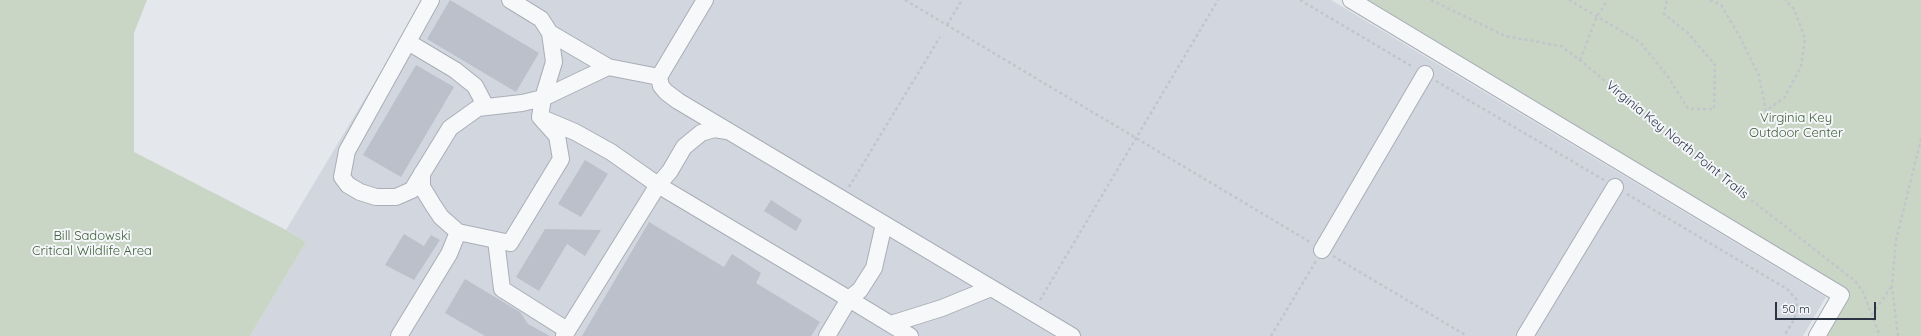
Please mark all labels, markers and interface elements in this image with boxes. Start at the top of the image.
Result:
street label: Virginia Key North Point Trails [1603,78,1751,202]
park label: Virginia Key Outdoor Center [1749,110,1843,141]
park label: Bill Sadowski Critical Wildlife Area [32,228,152,259]
scale bar [1777,294,1878,320]
text: 50 m [1782,301,1810,316]

